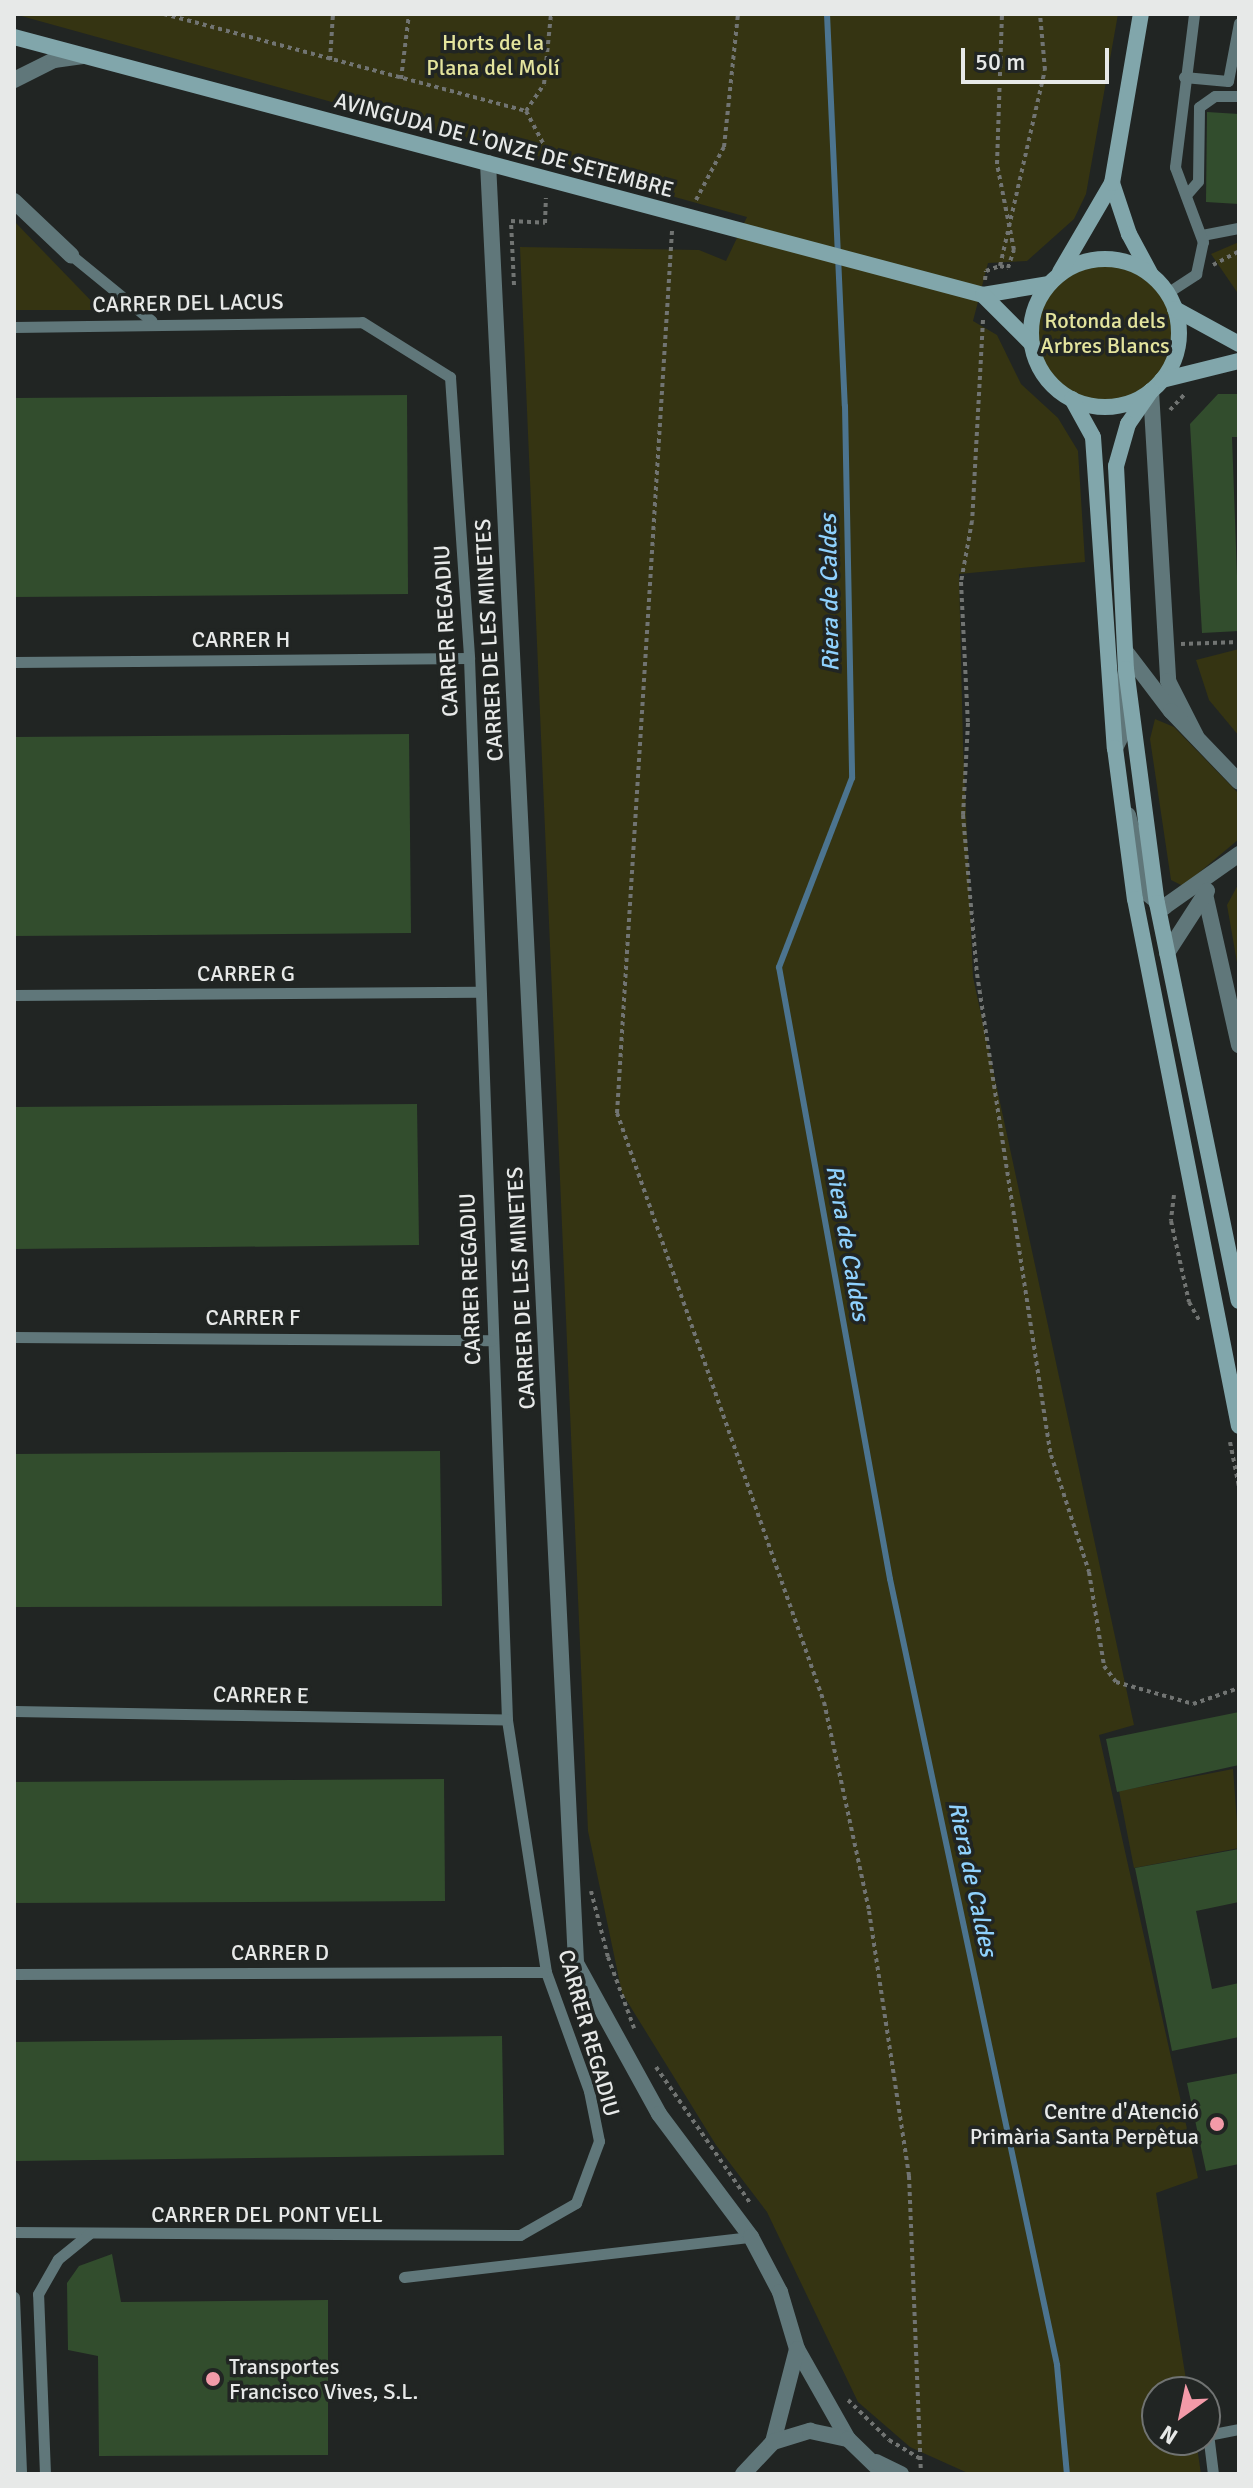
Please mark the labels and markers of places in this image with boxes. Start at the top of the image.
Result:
place label: Centre d'Atenció Primària Santa Perpètua [970,2098,1199,2150]
marker: Centre d'Atenció Primària Santa Perpètua [1206,2113,1228,2135]
place label: Transportes Francisco Vives, S.L. [229,2353,418,2404]
marker: Transportes Francisco Vives, S.L. [204,2370,222,2388]

